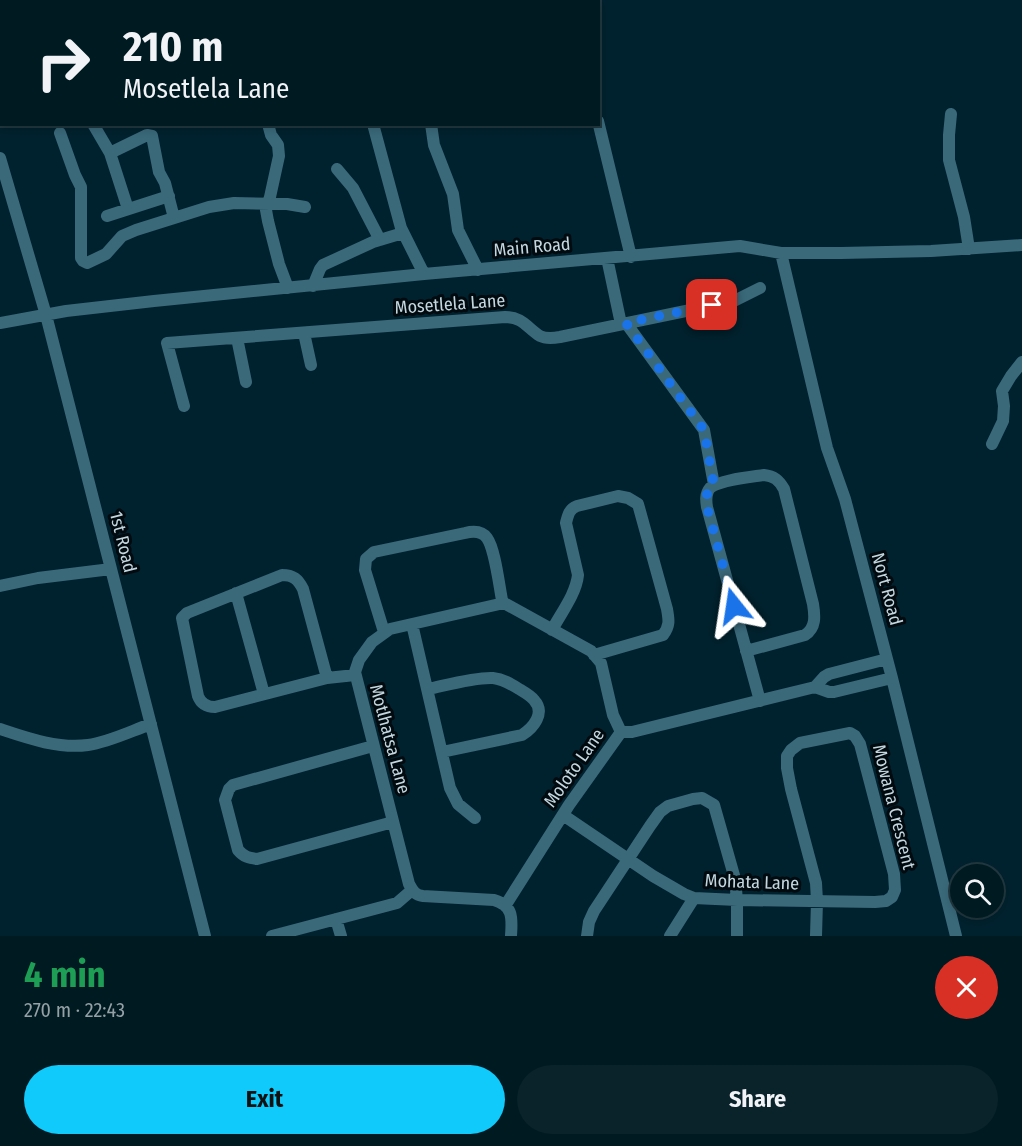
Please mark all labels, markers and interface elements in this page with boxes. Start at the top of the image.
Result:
text: 210 m [123,22,223,72]
icon: right [24,24,102,102]
text: Mosetlela Lane [123,73,289,105]
street label: Main Road [493,233,571,261]
pin [686,279,737,330]
icon: arrive [695,288,728,321]
street label: Mosetlela Lane [394,289,506,319]
street label: 1st Road [105,509,141,575]
street label: Nort Road [867,550,907,628]
position arrow [702,574,766,638]
street label: Motlhatsa Lane [365,682,415,796]
street label: Moloto Lane [539,724,609,811]
street label: Mowana Crescent [868,742,920,872]
map controls [950,864,1004,918]
button: search [950,864,1004,918]
street label: Mohata Lane [704,869,800,895]
text: 4 min [24,953,106,997]
button: close [935,956,998,1019]
text: 270 m · 22:43 [24,998,125,1022]
button: Exit [24,1065,505,1134]
button: Share [517,1065,998,1134]

